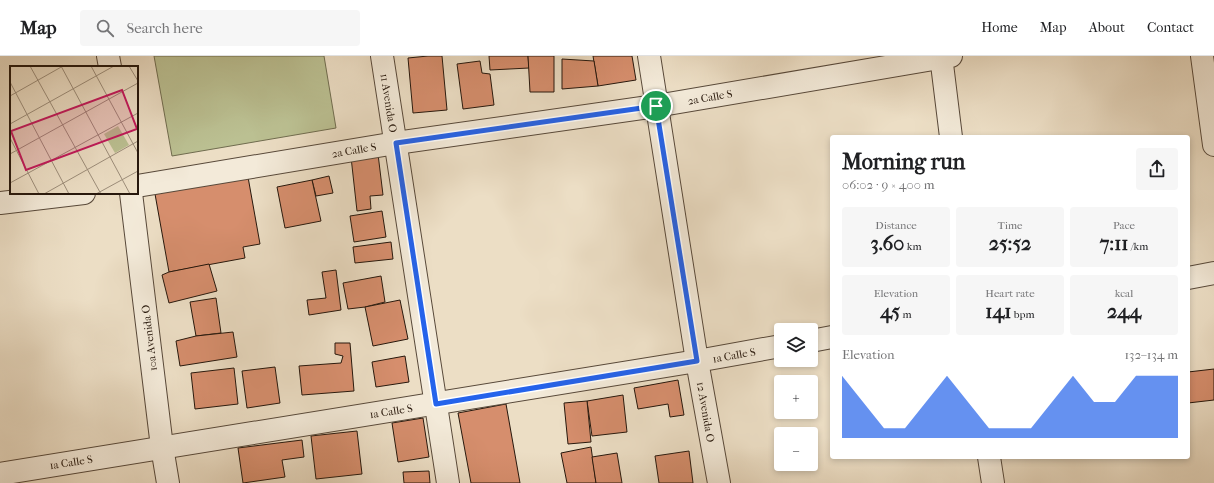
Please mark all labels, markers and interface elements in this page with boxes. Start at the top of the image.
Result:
search box [80,10,360,46]
text: Map [20,17,56,39]
icon: search [94,17,116,39]
text: Search here [126,19,203,37]
text: Home [981,19,1018,36]
text: Map [1040,19,1067,36]
text: About [1089,19,1125,36]
text: Contact [1147,19,1194,36]
inset map [10,66,138,194]
street label: 11 Avenida O [377,73,400,134]
street label: 2a Calle S [687,87,734,108]
pin [639,89,673,123]
icon: arrive [645,95,667,117]
street label: 2a Calle S [331,140,378,161]
button: share [1136,148,1178,190]
text: Morning run [842,149,965,175]
text: 06:02 · 9 × 400 m [842,177,934,192]
text: Distance [875,219,917,232]
text: Time [998,219,1023,232]
text: Pace [1113,219,1135,232]
text: 3.60 [870,232,904,255]
text: 25:52 [989,232,1031,255]
text: 7:11 [1100,232,1128,255]
text: km [904,240,922,253]
text: /km [1128,240,1148,253]
text: Elevation [874,287,918,300]
text: Heart rate [985,287,1035,300]
text: kcal [1115,287,1133,300]
text: 45 [880,300,900,323]
text: 141 [985,300,1011,323]
text: 244 [1107,300,1141,323]
street label: 10a Avenida O [139,304,160,372]
text: m [900,308,912,321]
text: bpm [1011,308,1035,321]
map controls [774,323,818,471]
button: layers [774,323,818,367]
street label: 1a Calle S [712,345,757,366]
text: Elevation [842,347,895,362]
text: 132–134 m [1124,347,1178,362]
button: + [774,375,818,419]
street label: 12 Avenida O [694,381,717,444]
street label: 1a Calle S [369,402,414,421]
button: − [774,427,818,471]
street label: 1a Calle S [49,453,94,472]

